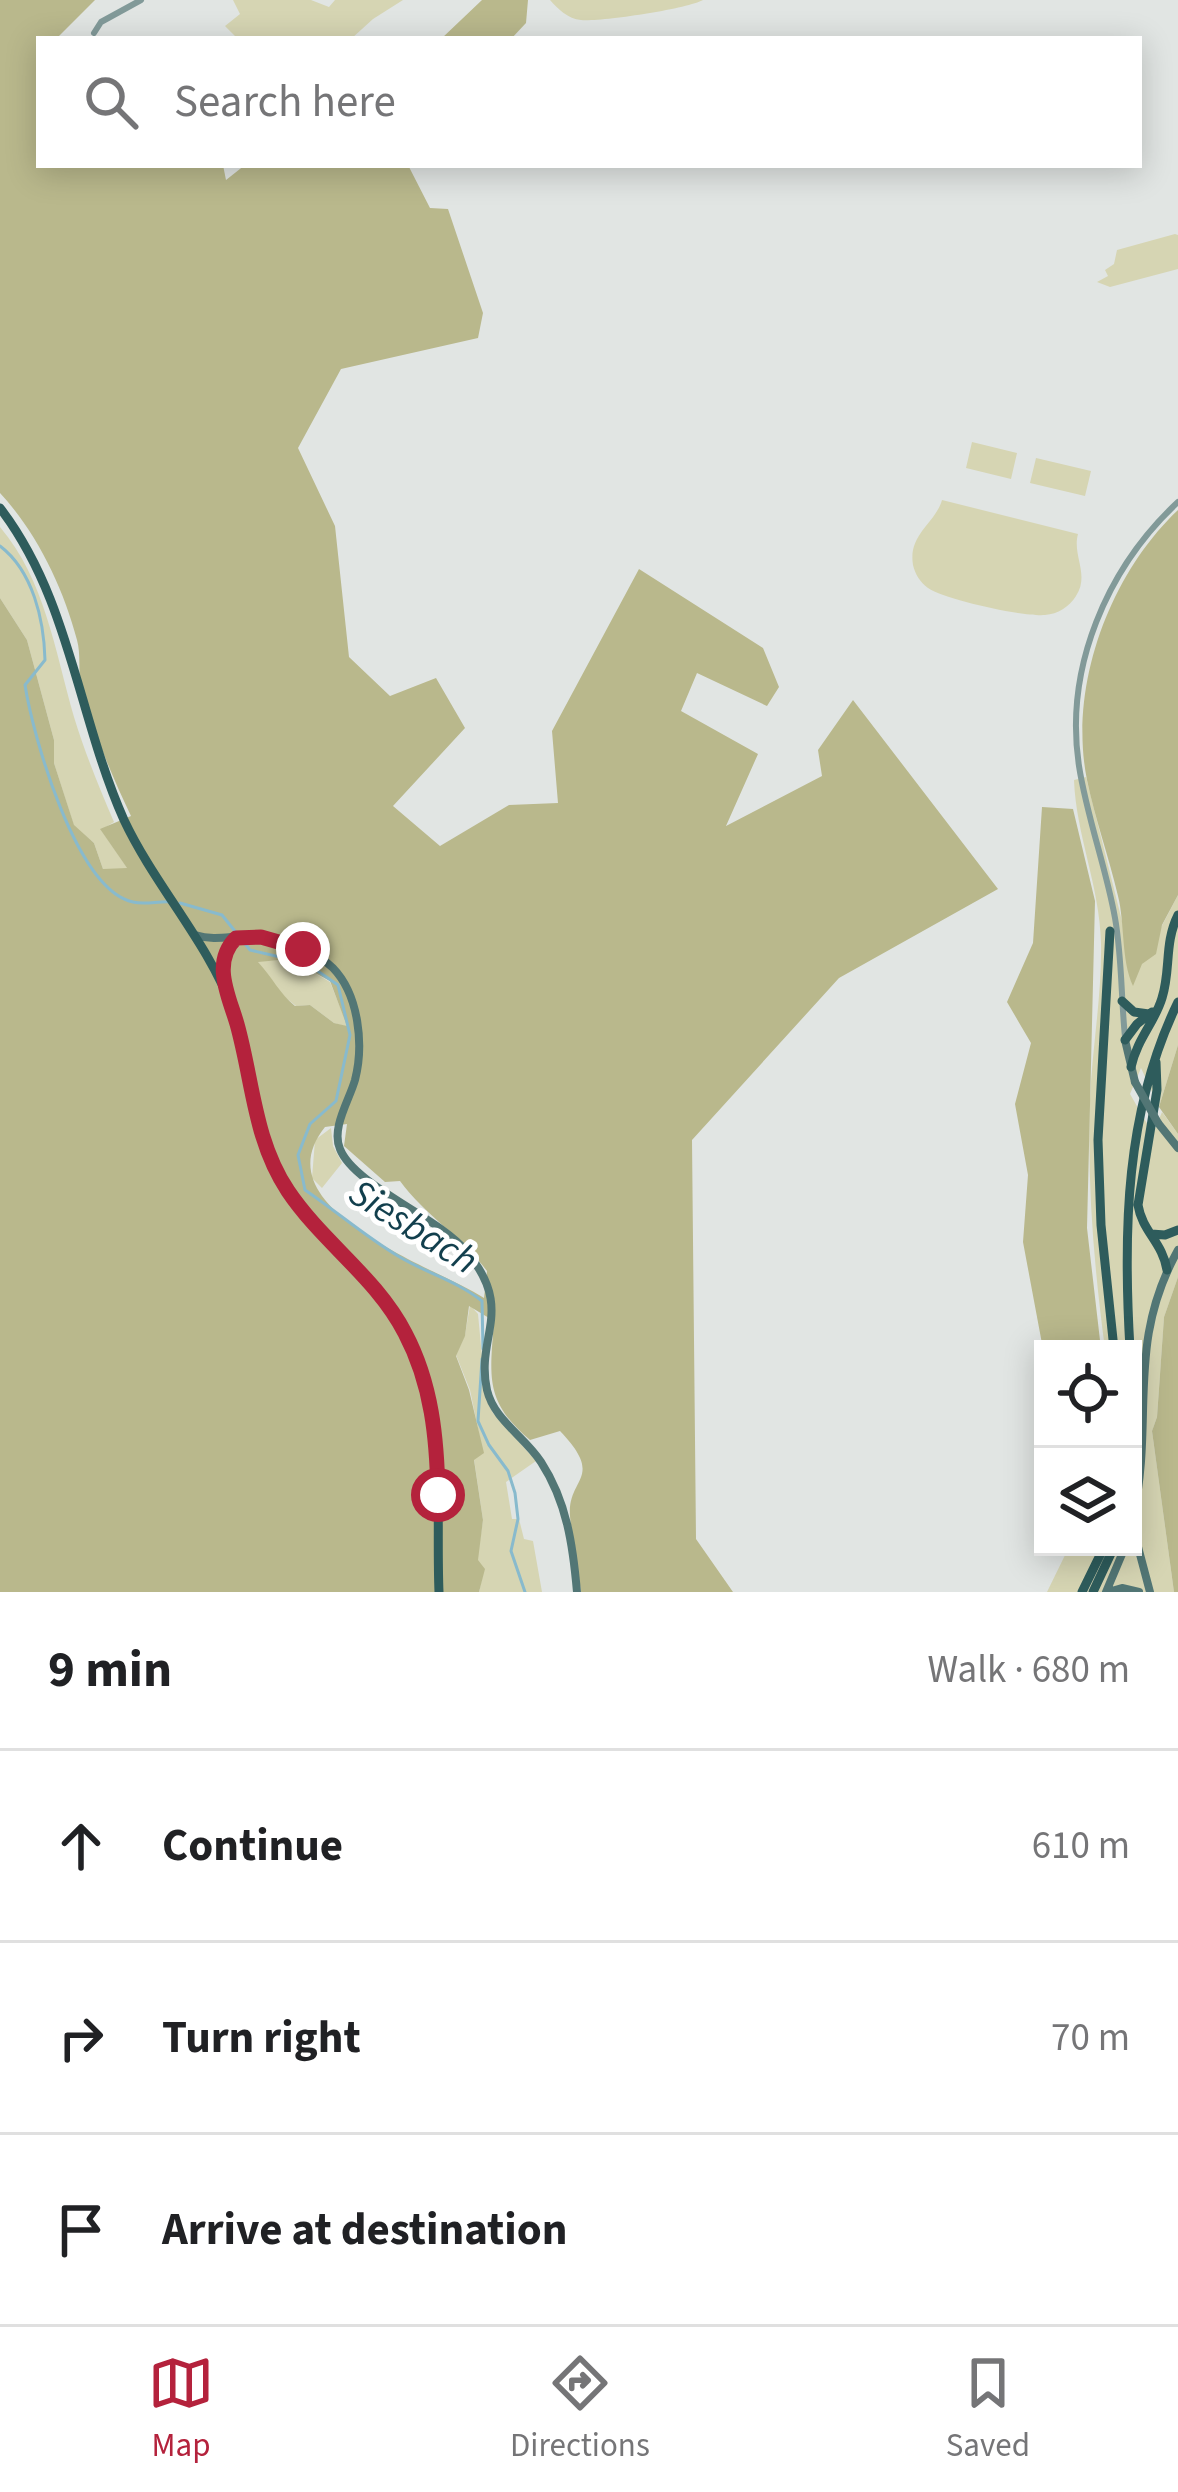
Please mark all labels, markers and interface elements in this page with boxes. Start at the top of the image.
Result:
search box [36,36,1142,168]
icon: search [78,69,144,135]
text: Search here [174,70,396,134]
route end [276,922,330,976]
water label: Siesbach [338,1165,488,1289]
map controls [1034,1340,1142,1556]
button: locate [1034,1340,1142,1448]
button: layers [1034,1448,1142,1556]
route start [411,1468,465,1522]
text: 9 min [48,1634,172,1706]
text: Walk · 680 m [927,1642,1130,1698]
icon: ahead [48,1813,114,1879]
text: Continue [162,1814,343,1878]
text: 610 m [1032,1818,1130,1874]
icon: right [48,2005,114,2071]
text: Turn right [162,2006,361,2070]
text: 70 m [1051,2010,1130,2066]
icon: arrive [48,2197,114,2263]
text: Arrive at destination [162,2198,567,2262]
tab: Map [148,2350,214,2469]
tab: Directions [510,2350,650,2469]
tab: Saved [946,2350,1030,2469]

